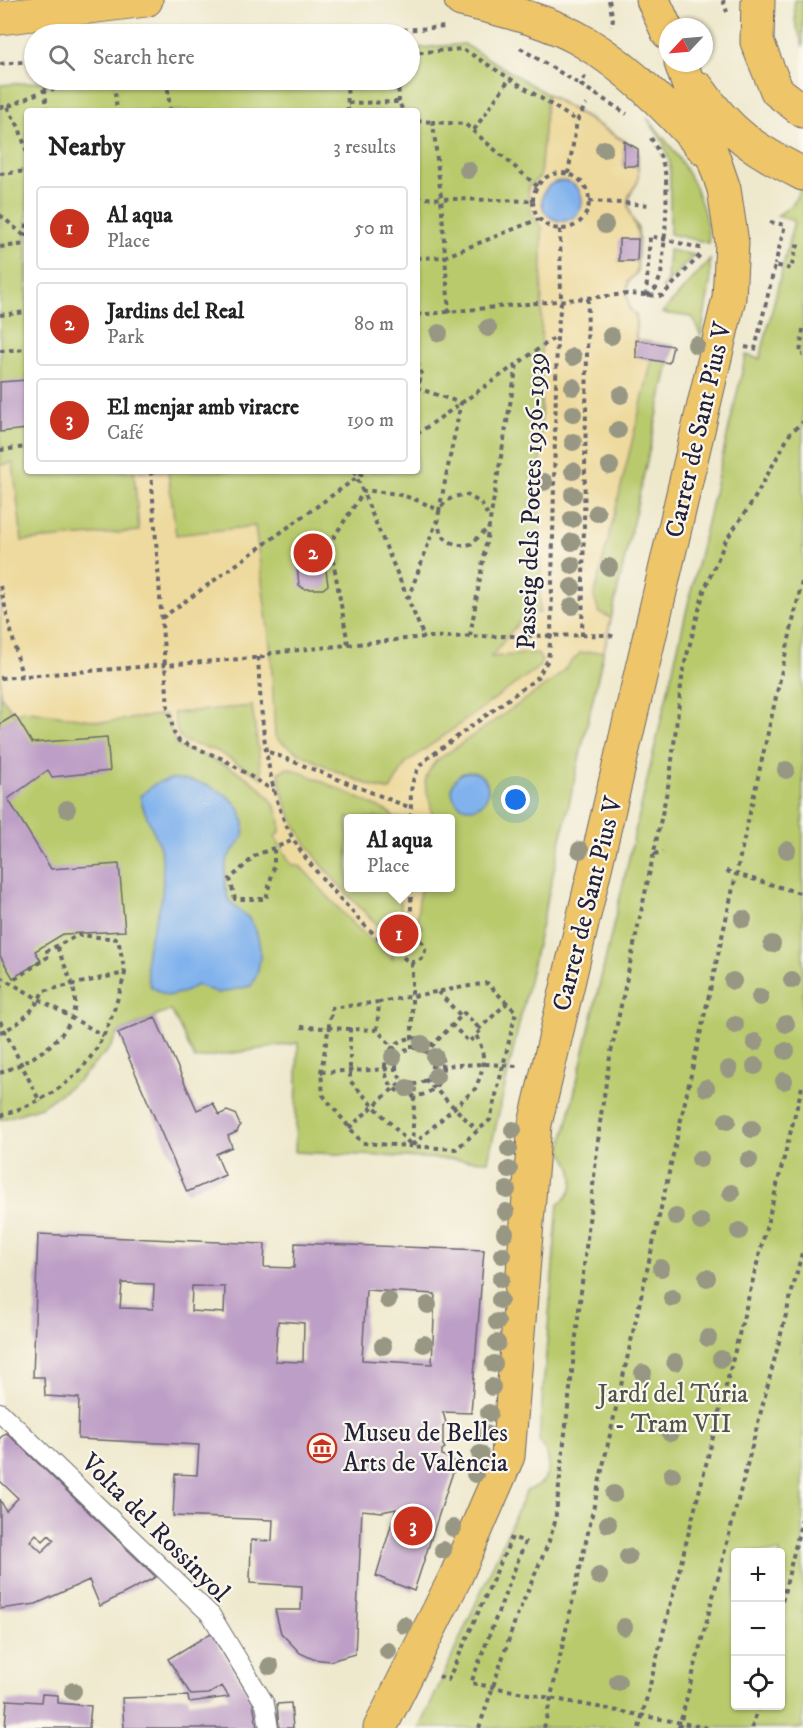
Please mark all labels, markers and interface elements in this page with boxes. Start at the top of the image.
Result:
north arrow [659,18,713,72]
search box [24,24,420,90]
icon: search [45,41,78,74]
text: Search here [93,44,195,71]
text: Nearby [48,131,125,164]
text: 3 results [333,135,396,160]
text: Al aqua [107,202,173,229]
text: 1 [66,216,73,241]
text: 50 m [354,216,394,241]
text: Place [107,229,150,254]
text: Jardins del Real [107,298,244,325]
text: 2 [65,312,74,337]
text: 80 m [354,312,394,337]
street label: Carrer de Sant Pius V [658,319,740,541]
text: Park [107,325,144,350]
street label: Passeig dels Poetes 1936-1939 [510,352,554,650]
text: El menjar amb viracre [107,394,299,421]
text: 3 [66,408,73,433]
text: 190 m [347,408,394,433]
text: Café [107,421,143,446]
pin: 2 [294,530,332,576]
your location [501,785,530,814]
street label: Carrer de Sant Pius V [545,793,631,1015]
popup [344,814,455,892]
text: Al aqua [367,827,432,854]
text: Place [367,854,410,879]
pin: 1 [380,912,418,956]
park label: Jardí del Túria - Tram VII [596,1378,748,1441]
place label: Museu de Belles Arts de València [343,1417,508,1480]
museum icon: Museu de Belles Arts de València [306,1432,338,1464]
street label: Volta del Rossinyol [73,1446,237,1610]
pin: 3 [394,1504,432,1549]
map controls [731,1548,785,1710]
button: + [731,1548,785,1602]
button: − [731,1602,785,1656]
button: locate [731,1656,785,1710]

